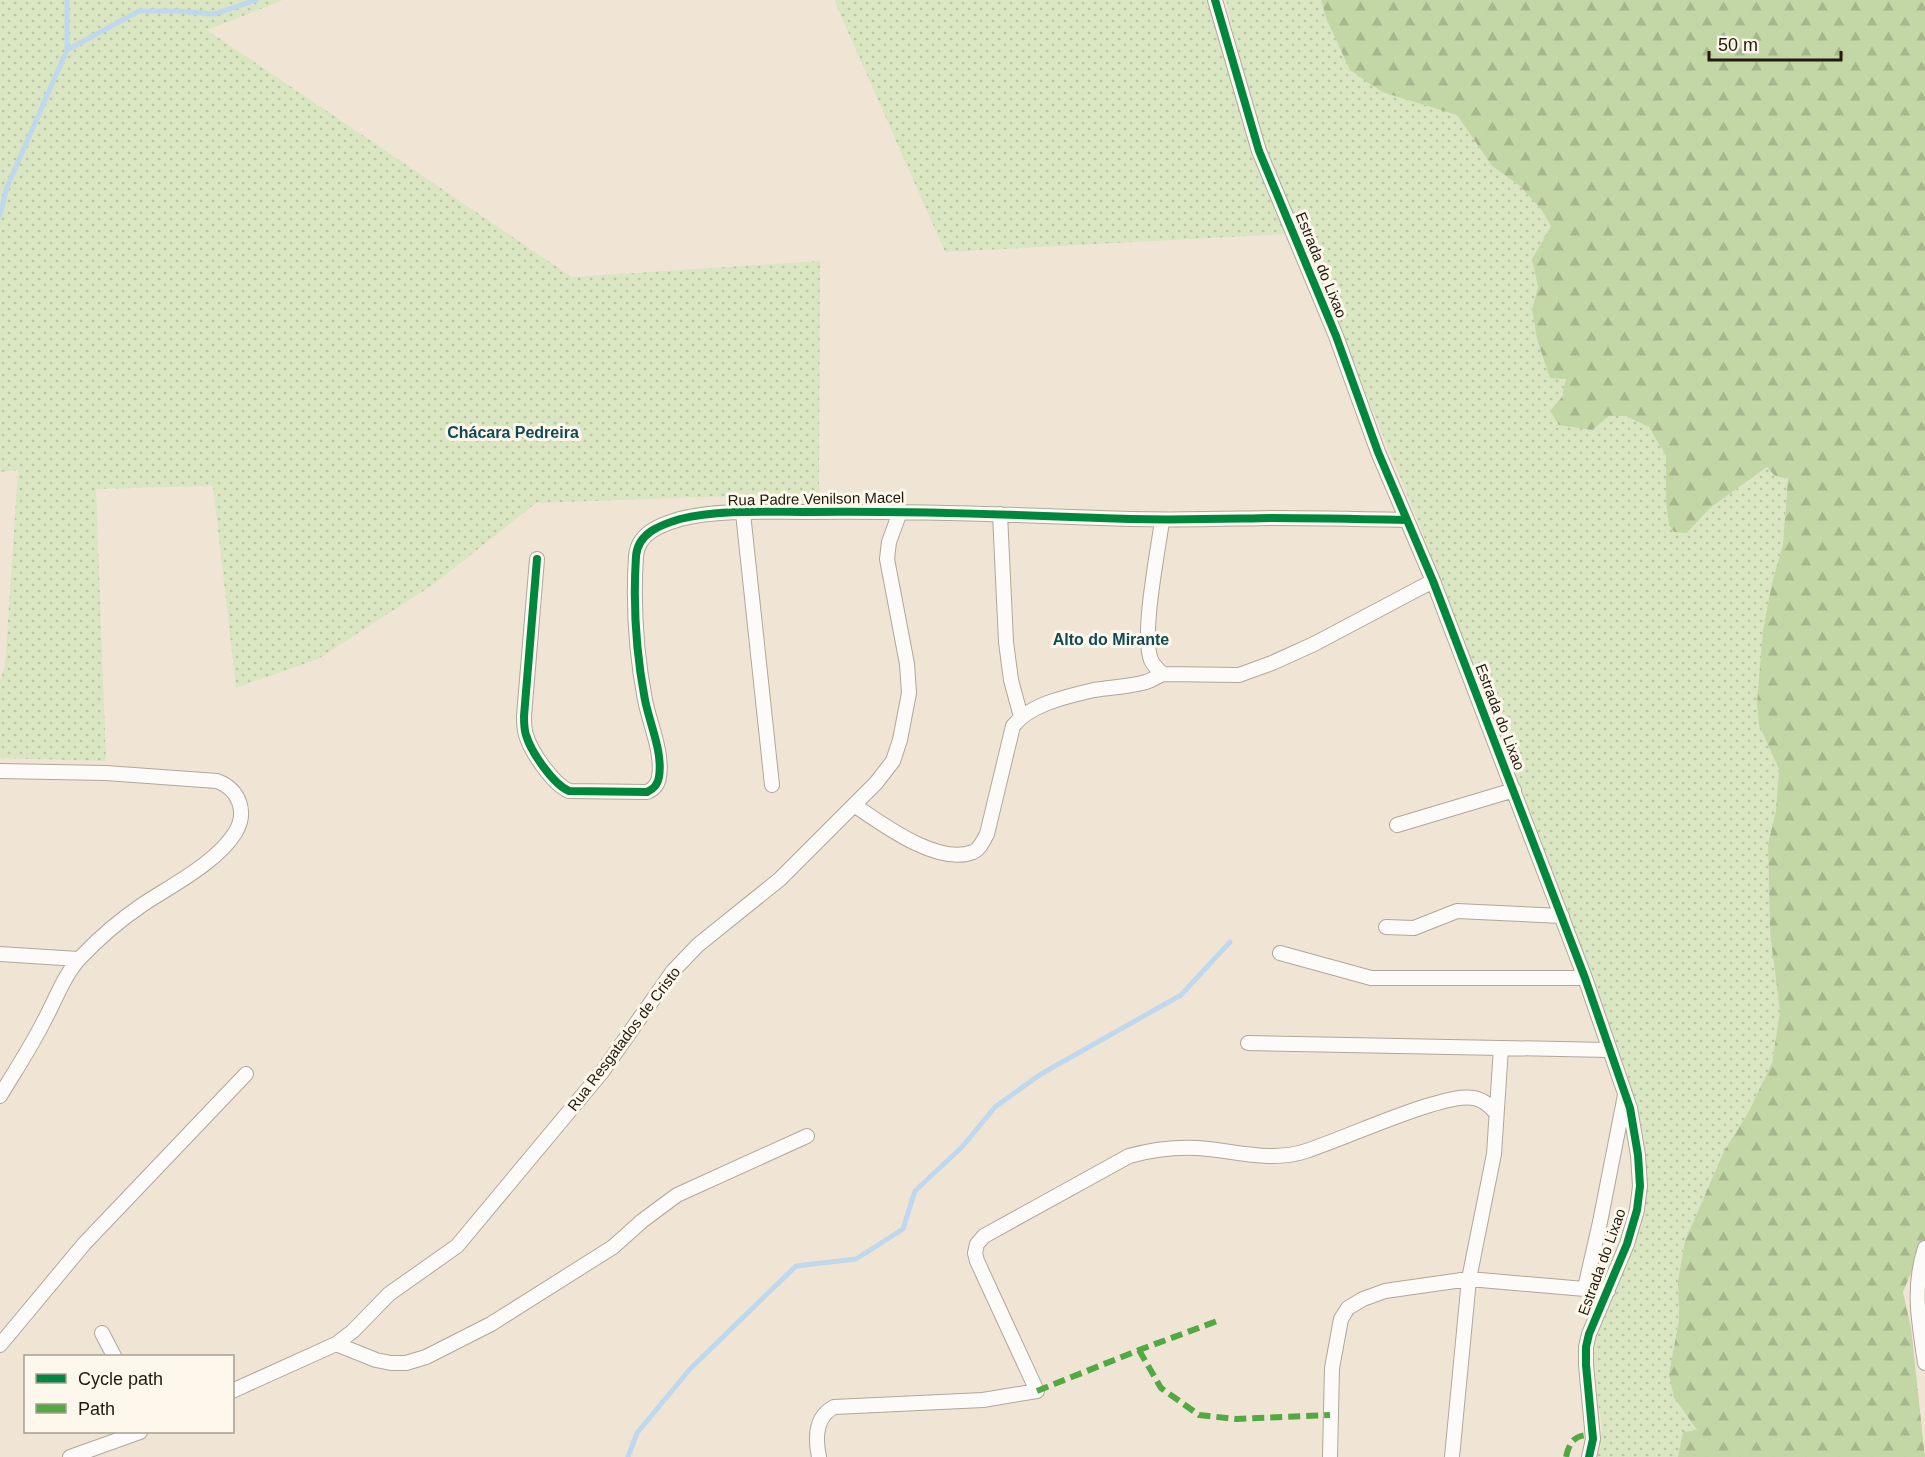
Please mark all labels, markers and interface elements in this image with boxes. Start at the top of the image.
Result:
scale bar [1709,24,1841,62]
text: 50 m [1718,35,1758,55]
street label: Estrada do Lixao [1292,209,1350,320]
district label: Chácara Pedreira [447,424,579,441]
street label: Rua Padre Venilson Macel [727,488,905,509]
district label: Alto do Mirante [1053,631,1169,648]
street label: Estrada do Lixao [1472,661,1529,772]
street label: Rua Resgatados de Cristo [564,963,683,1114]
street label: Estrada do Lixao [1574,1206,1629,1318]
legend [24,1355,234,1433]
text: Cycle path [78,1369,163,1389]
text: Path [78,1399,115,1419]

